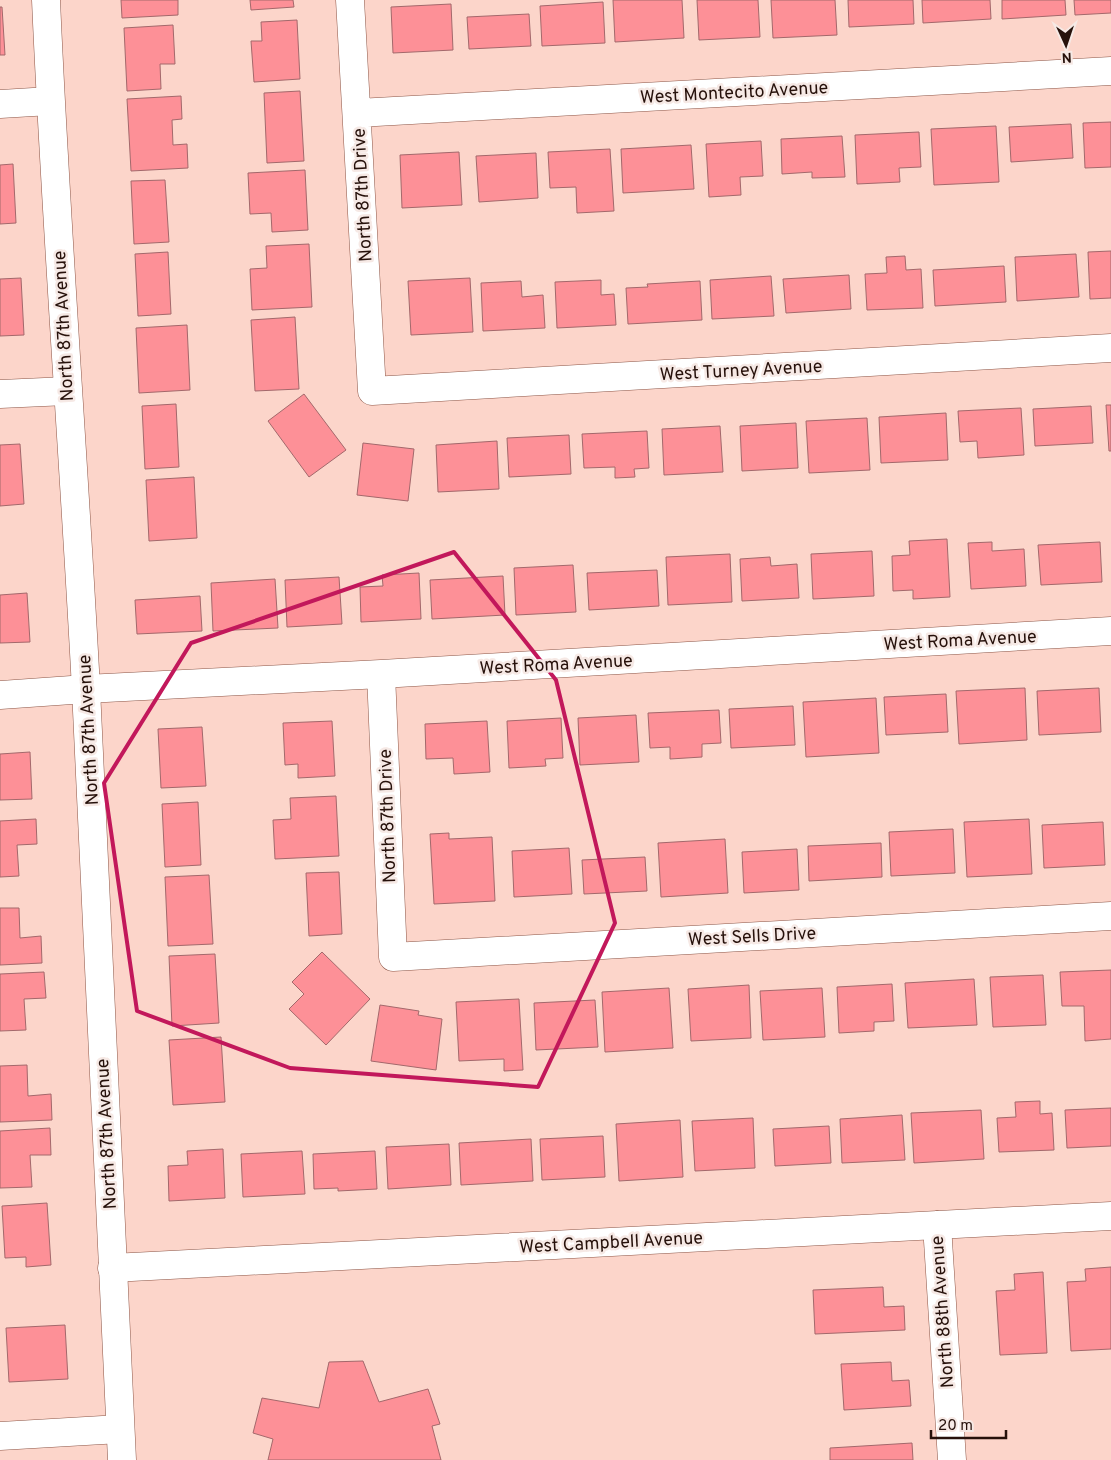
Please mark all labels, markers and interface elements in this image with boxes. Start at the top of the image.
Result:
north arrow [1041,20,1091,70]
text: N [1061,48,1072,65]
street label: West Montecito Avenue [639,77,829,110]
street label: North 87th Drive [349,127,378,262]
street label: North 87th Avenue [49,250,80,402]
street label: West Turney Avenue [659,356,823,387]
street label: West Roma Avenue [883,626,1037,657]
street label: West Roma Avenue [479,650,633,681]
street label: North 87th Avenue [74,654,105,806]
street label: North 87th Drive [375,749,402,883]
street label: West Sells Drive [687,923,817,952]
street label: North 87th Avenue [92,1058,123,1210]
street label: West Campbell Avenue [519,1227,703,1260]
street label: North 88th Avenue [927,1235,960,1389]
scale bar [931,1408,1006,1440]
text: 20 m [938,1417,973,1436]

